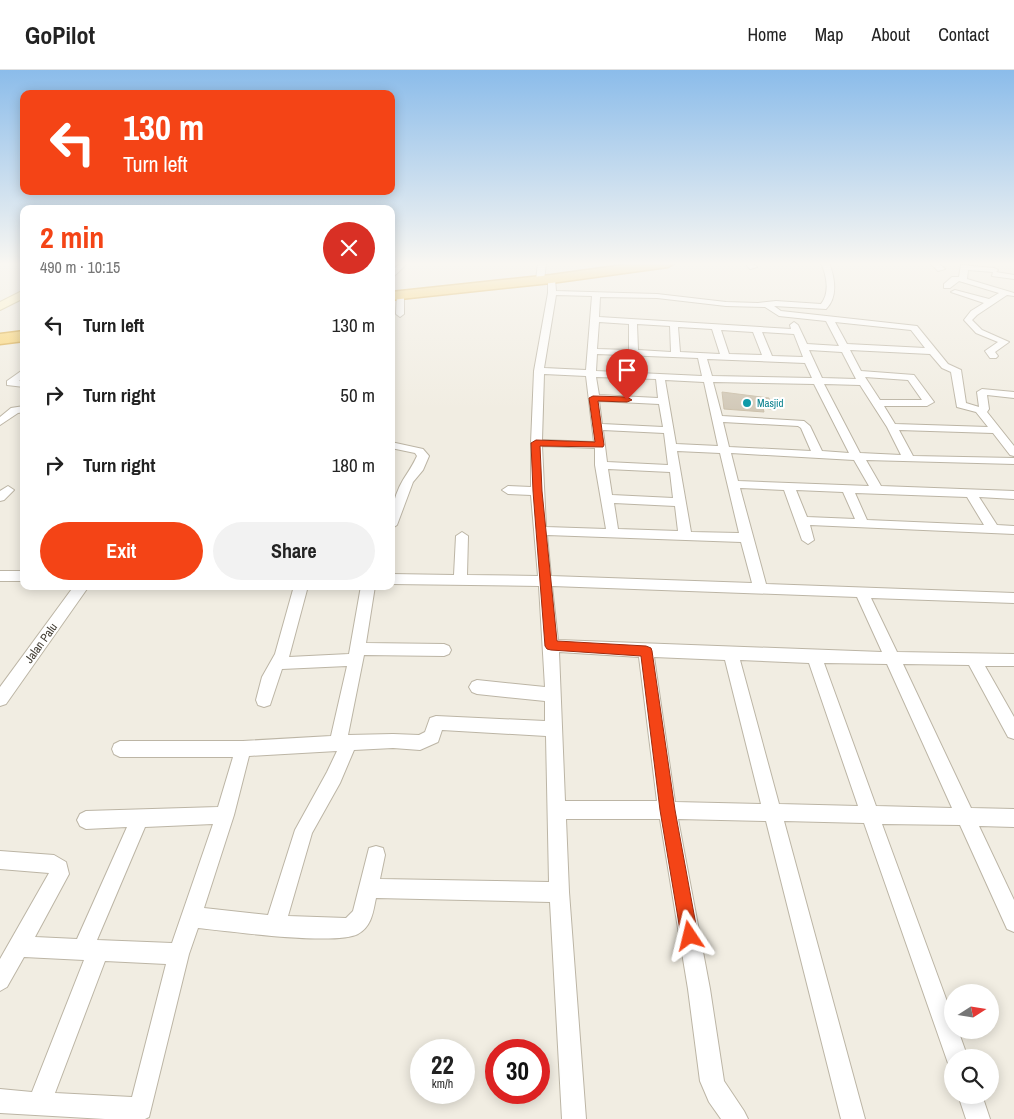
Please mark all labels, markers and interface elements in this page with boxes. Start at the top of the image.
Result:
text: GoPilot [25,19,95,51]
text: Home [747,22,787,47]
text: Map [815,22,844,47]
text: About [872,22,910,47]
text: Contact [938,22,989,47]
text: 130 m [123,104,204,151]
icon: left [40,110,105,175]
text: Turn left [123,149,188,179]
text: 2 min [40,217,104,257]
button: close [323,222,375,274]
text: 490 m · 10:15 [40,256,120,278]
icon: left [40,311,68,339]
text: Turn left [83,312,144,338]
text: 130 m [332,312,375,338]
pin [606,349,648,400]
icon: arrive [613,356,641,384]
icon: right [40,381,68,409]
text: Turn right [83,382,155,408]
text: 50 m [340,382,375,408]
place label: Masjid [757,396,784,410]
marker: Masjid [741,397,753,409]
icon: right [40,451,68,479]
text: Turn right [83,452,155,478]
text: 180 m [332,452,375,478]
button: Exit [40,522,203,580]
button: Share [213,522,375,580]
street label: Jalan Palu [21,620,61,666]
position arrow [663,909,715,961]
north arrow [944,984,999,1039]
map controls [944,984,999,1104]
speed limit sign: 30 [485,1039,550,1104]
text: 22 [431,1048,454,1082]
button: search [944,1049,999,1104]
text: km/h [432,1076,453,1092]

